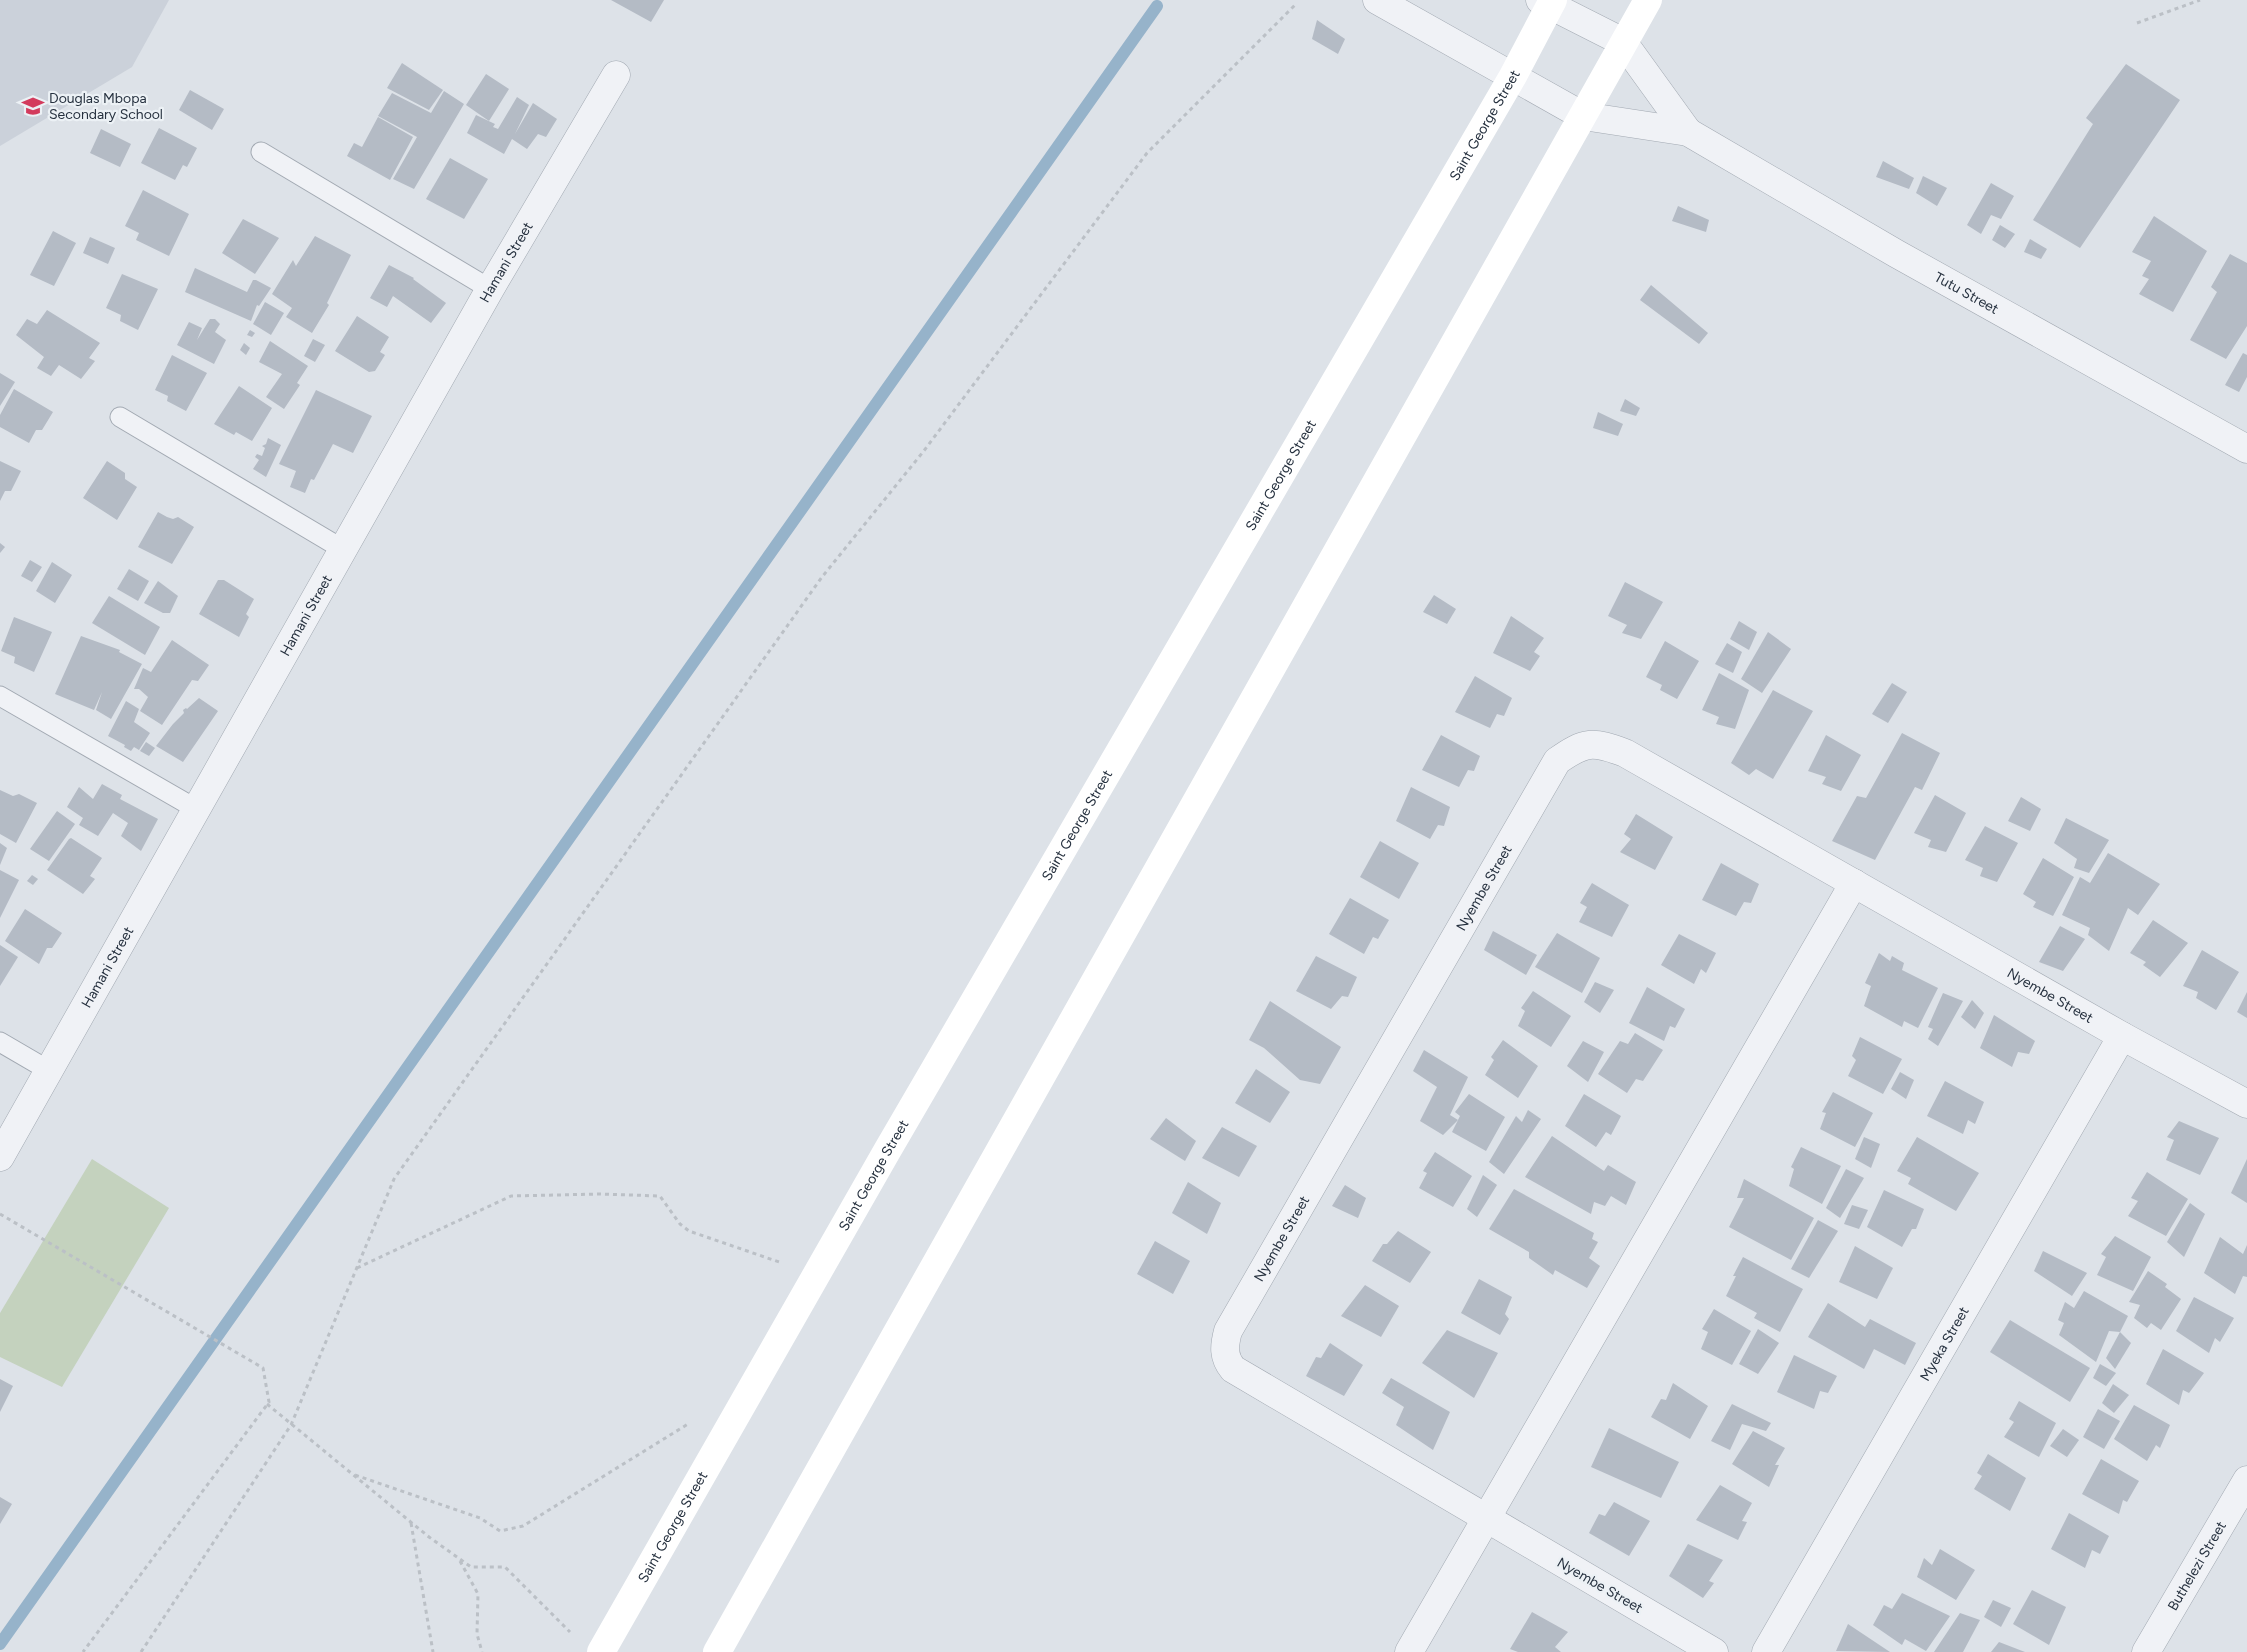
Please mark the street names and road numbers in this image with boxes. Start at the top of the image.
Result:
street label: Saint George Street [1446,67,1524,184]
street label: Hamani Street [476,219,537,306]
street label: Tutu Street [1931,269,2001,318]
street label: Saint George Street [1242,417,1320,534]
street label: Hamani Street [277,572,336,659]
street label: Saint George Street [1038,767,1116,884]
street label: Nyembe Street [1453,842,1516,934]
street label: Hamani Street [78,924,137,1011]
street label: Nyembe Street [2004,964,2096,1027]
street label: Saint George Street [835,1117,912,1234]
street label: Nyembe Street [1250,1193,1313,1285]
street label: Myeka Street [1916,1304,1973,1384]
street label: Saint George Street [634,1469,711,1586]
street label: Buthelezi Street [2164,1518,2230,1614]
street label: Nyembe Street [1554,1554,1646,1617]

